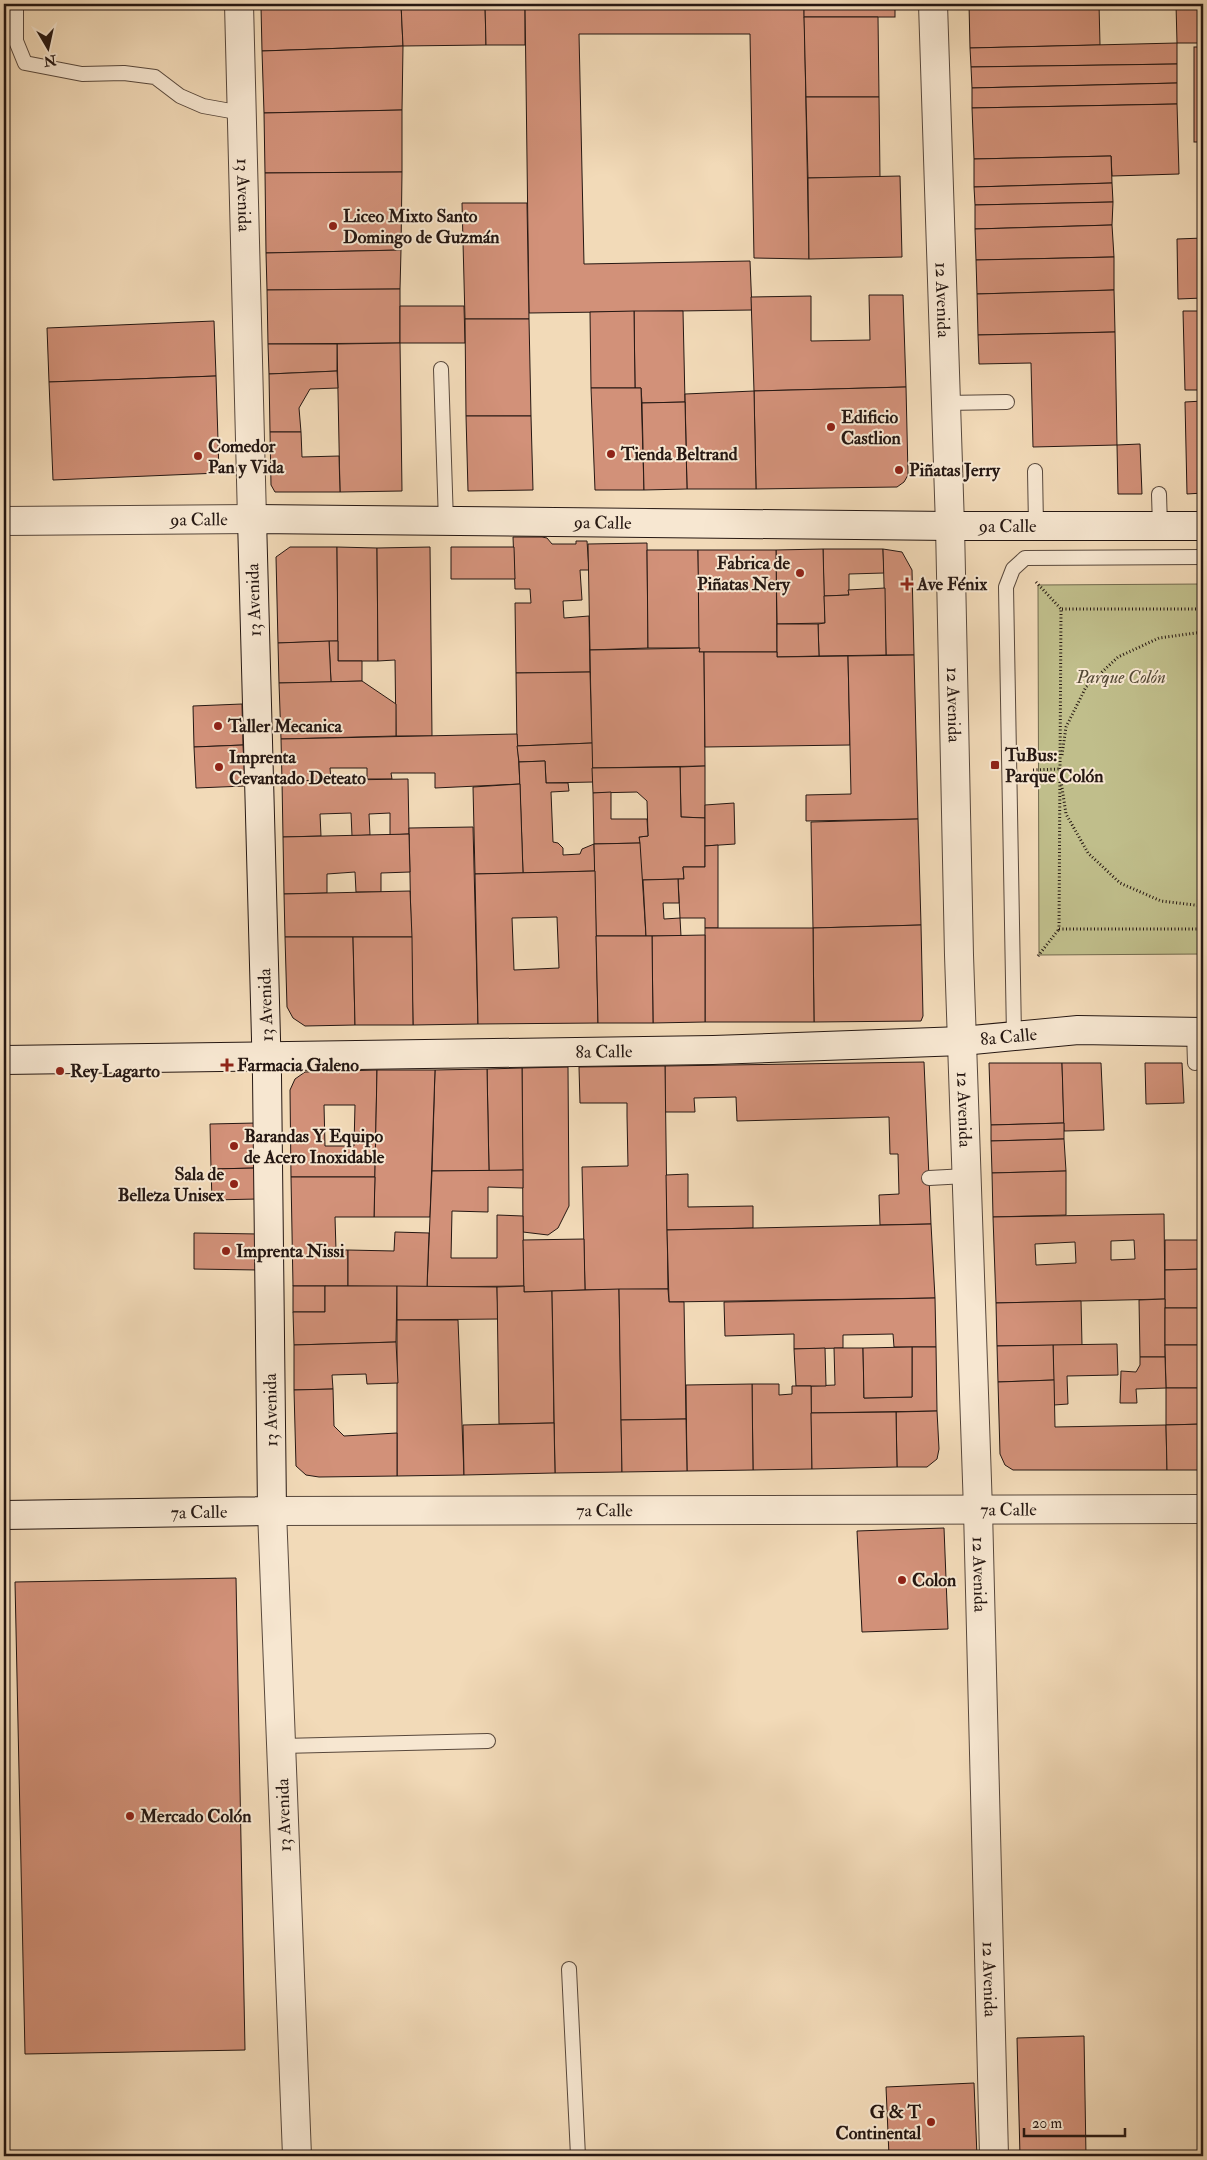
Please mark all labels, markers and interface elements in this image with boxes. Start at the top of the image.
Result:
north arrow [22,22,72,72]
text: N [42,51,58,70]
street label: 13 Avenida [231,158,256,233]
place label: Liceo Mixto Santo Domingo de Guzmán [343,205,500,249]
marker: Liceo Mixto Santo Domingo de Guzmán [327,220,339,232]
street label: 12 Avenida [930,262,955,339]
place label: Edificio Castlion [841,406,901,450]
marker: Edificio Castlion [825,421,837,433]
place label: Comedor Pan y Vida [208,435,285,479]
place label: Tienda Beltrand [620,443,738,466]
marker: Tienda Beltrand [605,448,617,460]
marker: Comedor Pan y Vida [192,450,204,462]
place label: Piñatas Jerry [909,459,1001,482]
marker: Piñatas Jerry [893,464,905,476]
street label: 9a Calle [168,508,228,531]
street label: 9a Calle [572,511,632,534]
street label: 9a Calle [977,515,1037,538]
place label: Fabrica de Piñatas Nery [697,552,791,596]
street label: 13 Avenida [241,562,267,637]
marker: Fabrica de Piñatas Nery [794,567,806,579]
place label: Ave Fénix [916,573,988,596]
marker: Ave Fénix [901,578,913,590]
park label: Parque Colón [1075,666,1166,689]
street label: 12 Avenida [941,667,966,743]
place label: Taller Mecanica [227,715,342,738]
marker: Taller Mecanica [212,720,224,732]
place label: TuBus: Parque Colón [1004,744,1104,788]
place label: Imprenta Cevantado Deteato [229,746,366,790]
marker: TuBus: Parque Colón [989,759,1001,771]
marker: Imprenta Cevantado Deteato [213,761,225,773]
street label: 13 Avenida [253,967,279,1042]
street label: 8a Calle [979,1022,1038,1051]
street label: 8a Calle [575,1040,633,1063]
place label: Farmacia Galeno [237,1054,359,1077]
marker: Farmacia Galeno [221,1059,233,1071]
place label: Rey Lagarto [70,1060,160,1083]
marker: Rey Lagarto [54,1065,66,1077]
street label: 12 Avenida [952,1071,977,1148]
place label: Barandas Y Equipo de Acero Inoxidable [244,1125,385,1169]
marker: Barandas Y Equipo de Acero Inoxidable [228,1140,240,1152]
place label: Sala de Belleza Unisex [118,1163,225,1207]
marker: Sala de Belleza Unisex [228,1178,240,1190]
place label: Imprenta Nissi [236,1240,345,1263]
marker: Imprenta Nissi [220,1245,232,1257]
street label: 13 Avenida [259,1372,283,1447]
street label: 7a Calle [980,1498,1037,1521]
street label: 7a Calle [576,1499,633,1522]
street label: 7a Calle [170,1500,228,1524]
street label: 12 Avenida [967,1536,992,1613]
place label: Colon [912,1569,957,1592]
marker: Colon [896,1574,908,1586]
street label: 13 Avenida [271,1777,297,1852]
place label: Mercado Colón [139,1805,252,1828]
marker: Mercado Colón [124,1810,136,1822]
street label: 12 Avenida [977,1941,1002,2018]
place label: G & T Continental [836,2101,922,2145]
scale bar [1024,2105,1126,2137]
text: 20 m [1032,2114,1062,2133]
marker: G & T Continental [925,2116,937,2128]

